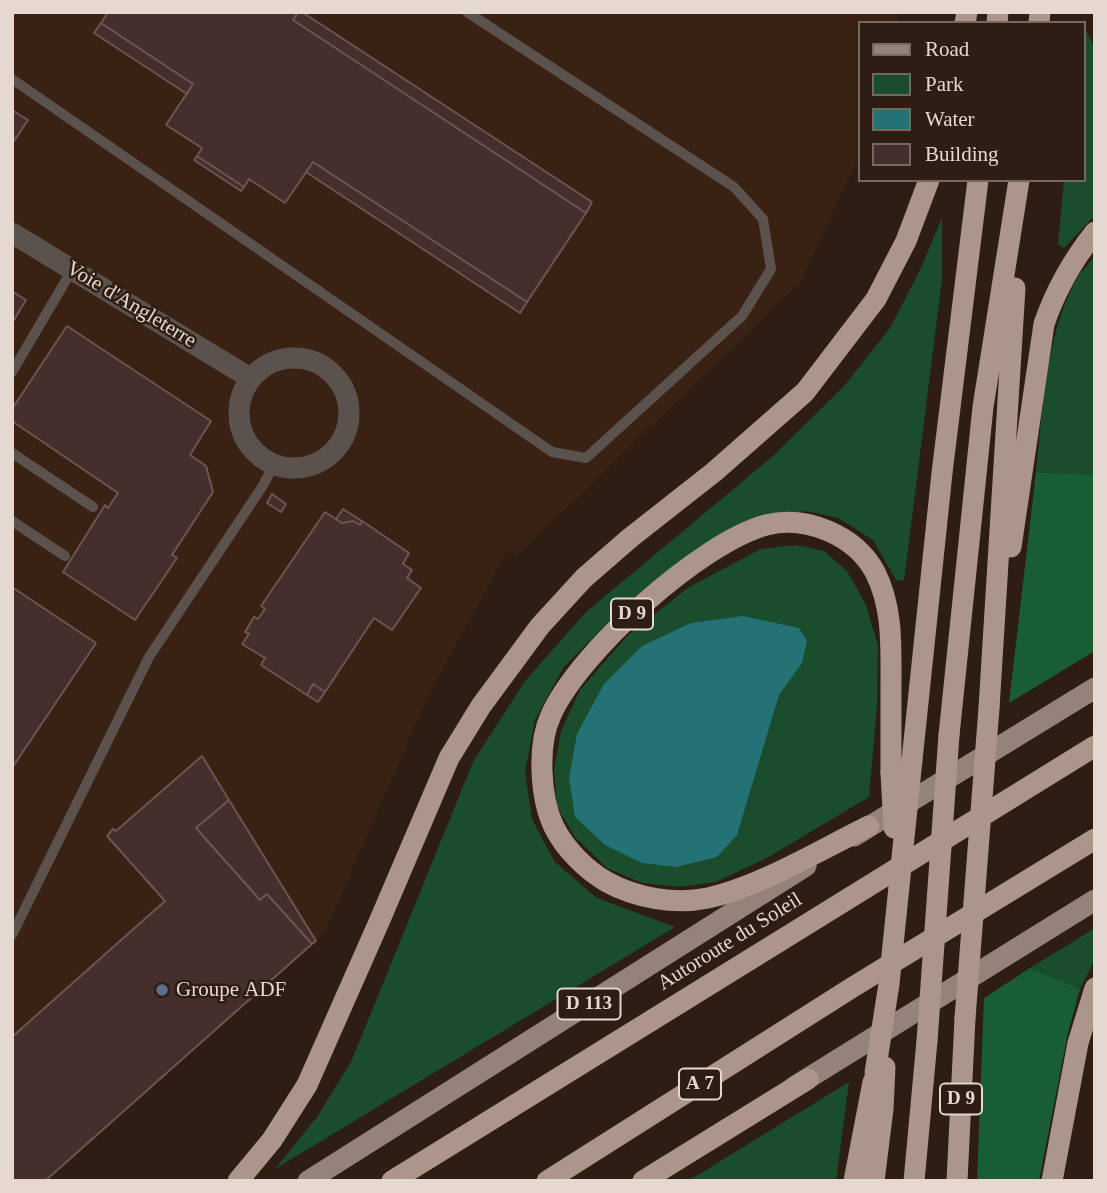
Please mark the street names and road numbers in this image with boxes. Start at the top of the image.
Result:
street label: Voie d'Angleterre [61,256,201,354]
road number: D 9 [611,598,653,629]
street label: Autoroute du Soleil [653,887,807,997]
road number: D 113 [558,988,620,1020]
road number: A 7 [679,1068,721,1100]
road number: D 9 [940,1084,982,1114]

